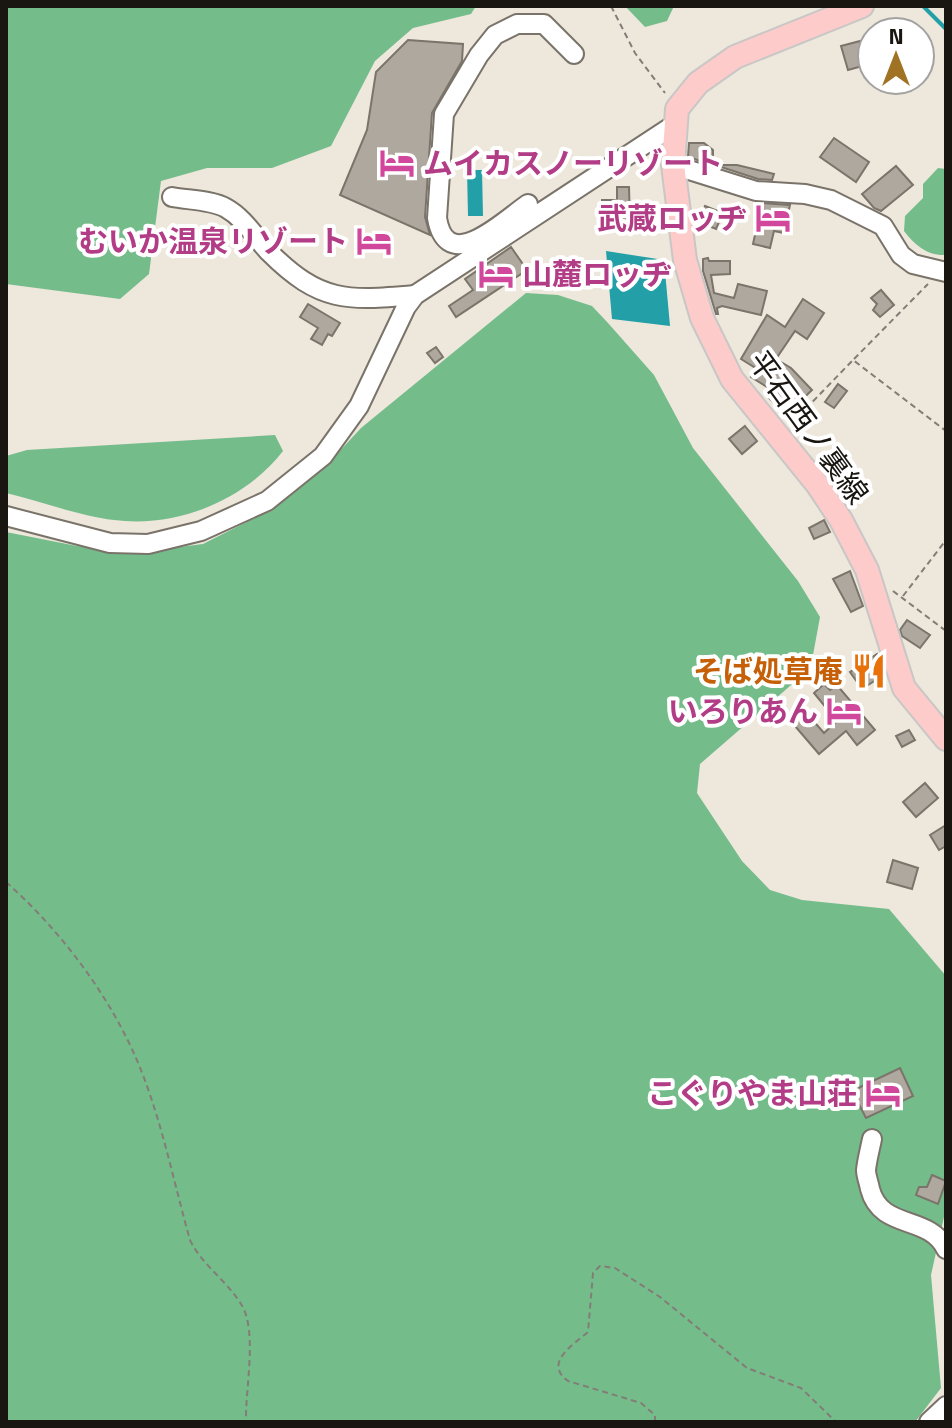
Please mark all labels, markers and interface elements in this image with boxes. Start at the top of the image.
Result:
north arrow [856,16,936,96]
text: N [888,19,904,53]
place label: ムイカスノーリゾート [423,140,723,186]
hotel icon: ムイカスノーリゾート [378,144,416,182]
place label: 武蔵ロッヂ [597,195,747,241]
hotel icon: 武蔵ロッヂ [754,199,792,237]
place label: むいか温泉リゾート [78,218,348,264]
hotel icon: むいか温泉リゾート [355,222,393,260]
place label: 山麓ロッヂ [522,251,672,297]
hotel icon: 山麓ロッヂ [477,255,515,293]
street label: 平石西ノ裏線 [737,341,881,513]
place label: そば処草庵 [693,648,843,694]
restaurant icon: そば処草庵 [850,652,888,690]
place label: いろりあん [668,688,818,734]
hotel icon: いろりあん [825,692,863,730]
place label: こぐりやま山荘 [647,1070,857,1116]
hotel icon: こぐりやま山荘 [864,1074,902,1112]

